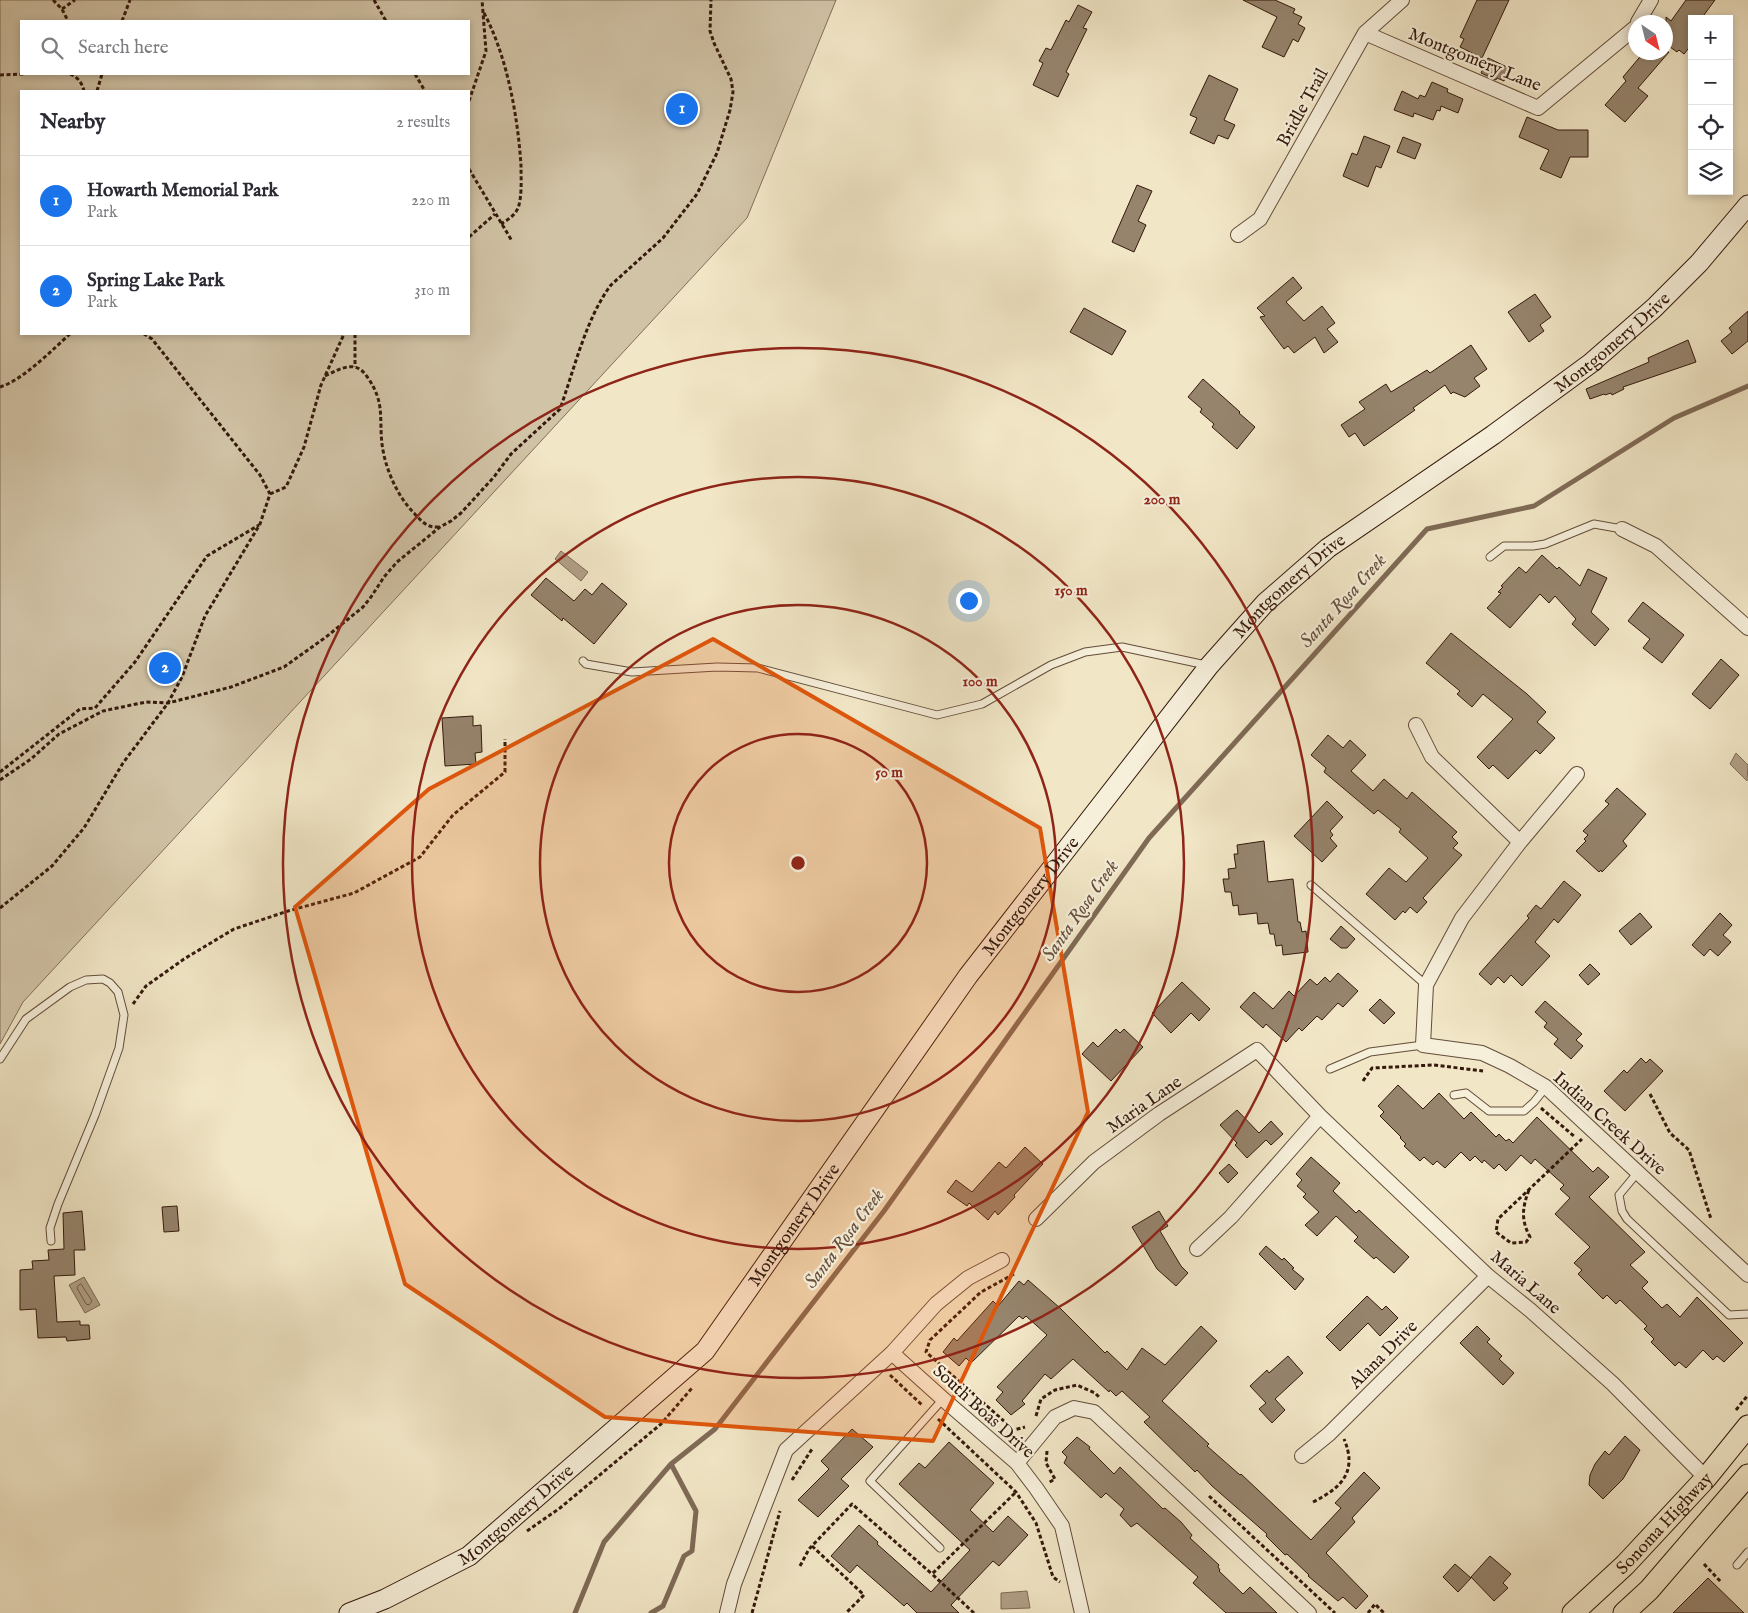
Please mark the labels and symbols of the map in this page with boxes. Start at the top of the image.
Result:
north arrow [1628,15,1673,60]
street label: Montgomery Lane [1405,23,1544,98]
street label: Bridle Trail [1272,65,1334,151]
pin: 1 [666,90,698,128]
street label: Montgomery Drive [1550,288,1676,399]
text: 200 m [1144,490,1181,509]
street label: Montgomery Drive [1229,529,1350,644]
water label: Santa Rosa Creek [1295,549,1392,653]
text: 150 m [1054,581,1088,600]
your location [956,588,982,614]
pin: 2 [149,649,181,687]
text: 100 m [962,672,998,691]
text: 50 m [875,763,903,782]
street label: Montgomery Drive [978,833,1085,961]
centre of rings [789,854,807,872]
water label: Santa Rosa Creek [1037,855,1125,967]
street label: Indian Creek Drive [1548,1067,1670,1181]
street label: Maria Lane [1103,1071,1187,1139]
street label: Montgomery Drive [744,1159,846,1291]
water label: Santa Rosa Creek [799,1184,890,1294]
street label: Maria Lane [1485,1246,1565,1320]
street label: Alana Drive [1344,1316,1423,1395]
street label: South Boas Drive [927,1360,1039,1464]
street label: Montgomery Drive [455,1460,579,1572]
street label: Sonoma Highway [1612,1468,1718,1580]

